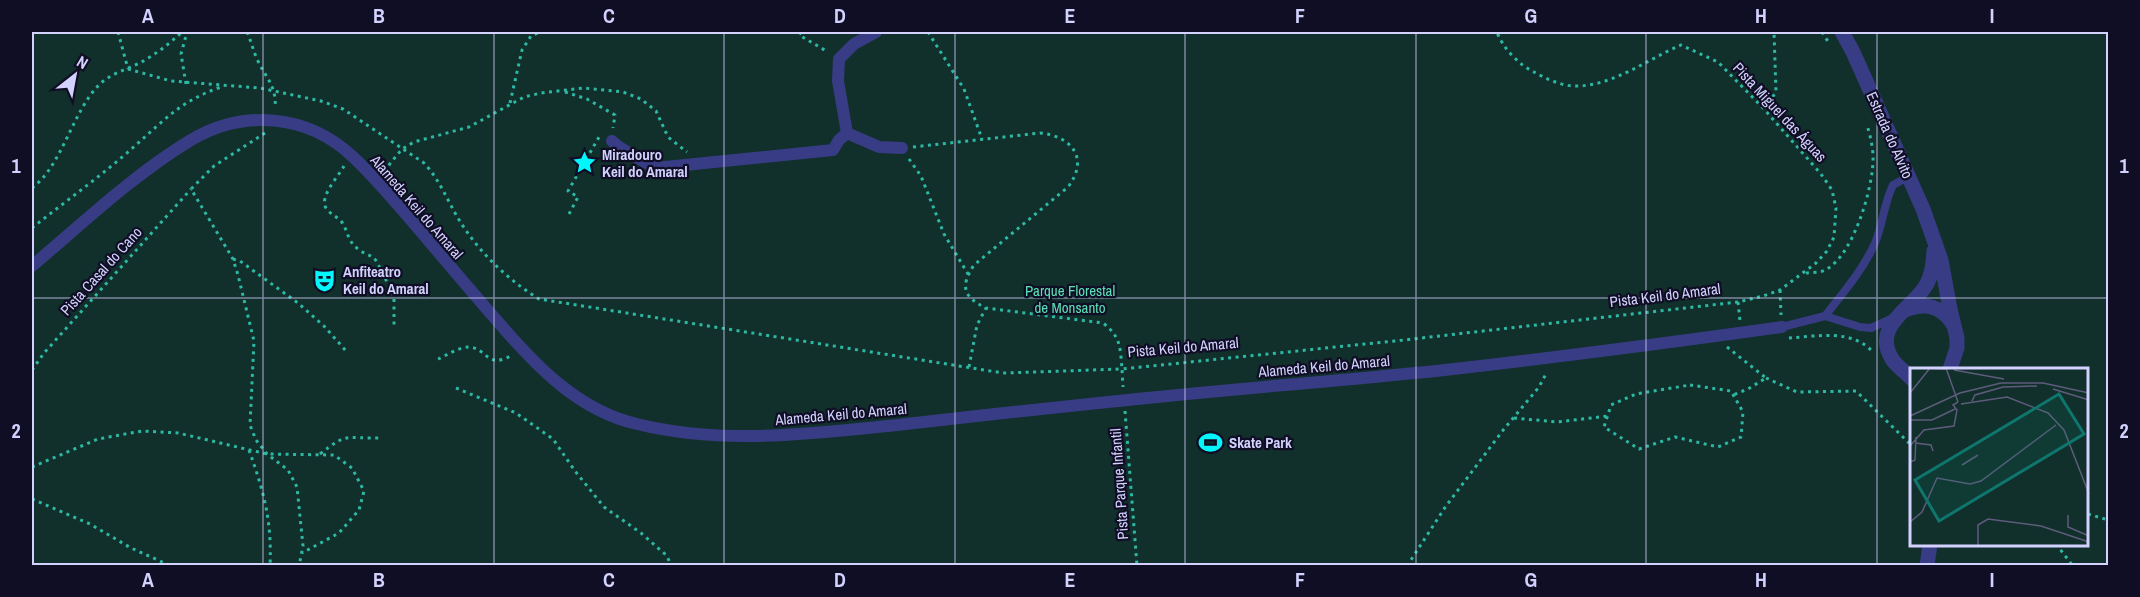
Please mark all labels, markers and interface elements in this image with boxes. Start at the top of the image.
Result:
text: A [142,2,154,29]
text: B [373,2,385,29]
text: C [603,2,615,29]
text: D [834,2,846,29]
text: E [1065,2,1076,29]
text: F [1295,2,1305,29]
text: G [1525,2,1537,29]
text: H [1755,2,1767,29]
text: I [1990,2,1994,29]
north arrow [45,45,105,105]
text: N [73,50,92,74]
street label: Pista Miguel das Águas [1728,58,1832,166]
street label: Estrada do Alvito [1861,88,1919,182]
place label: Miradouro Keil do Amaral [602,144,688,182]
street label: Alameda Keil do Amaral [365,150,468,264]
place icon: Miradouro Keil do Amaral [571,150,597,176]
text: 1 [11,152,21,179]
text: 1 [2119,152,2129,179]
street label: Pista Casal do Cano [55,222,147,320]
place label: Anfiteatro Keil do Amaral [343,261,429,299]
theatre icon: Anfiteatro Keil do Amaral [312,267,338,293]
street label: Pista Keil do Amaral [1608,278,1722,312]
park label: Parque Florestal de Monsanto [1025,280,1115,318]
street label: Pista Keil do Amaral [1127,332,1239,362]
street label: Alameda Keil do Amaral [1256,350,1391,382]
inset map [1910,368,2089,546]
street label: Alameda Keil do Amaral [773,398,908,430]
text: 2 [11,417,21,444]
text: 2 [2119,417,2129,444]
street label: Pista Parque Infantil [1105,428,1133,540]
sports icon: Skate Park [1198,429,1224,455]
place label: Skate Park [1229,432,1292,453]
text: A [142,566,154,593]
text: B [373,566,385,593]
text: C [603,566,615,593]
text: D [834,566,846,593]
text: E [1065,566,1076,593]
text: F [1295,566,1305,593]
text: G [1525,566,1537,593]
text: H [1755,566,1767,593]
text: I [1990,566,1994,593]

